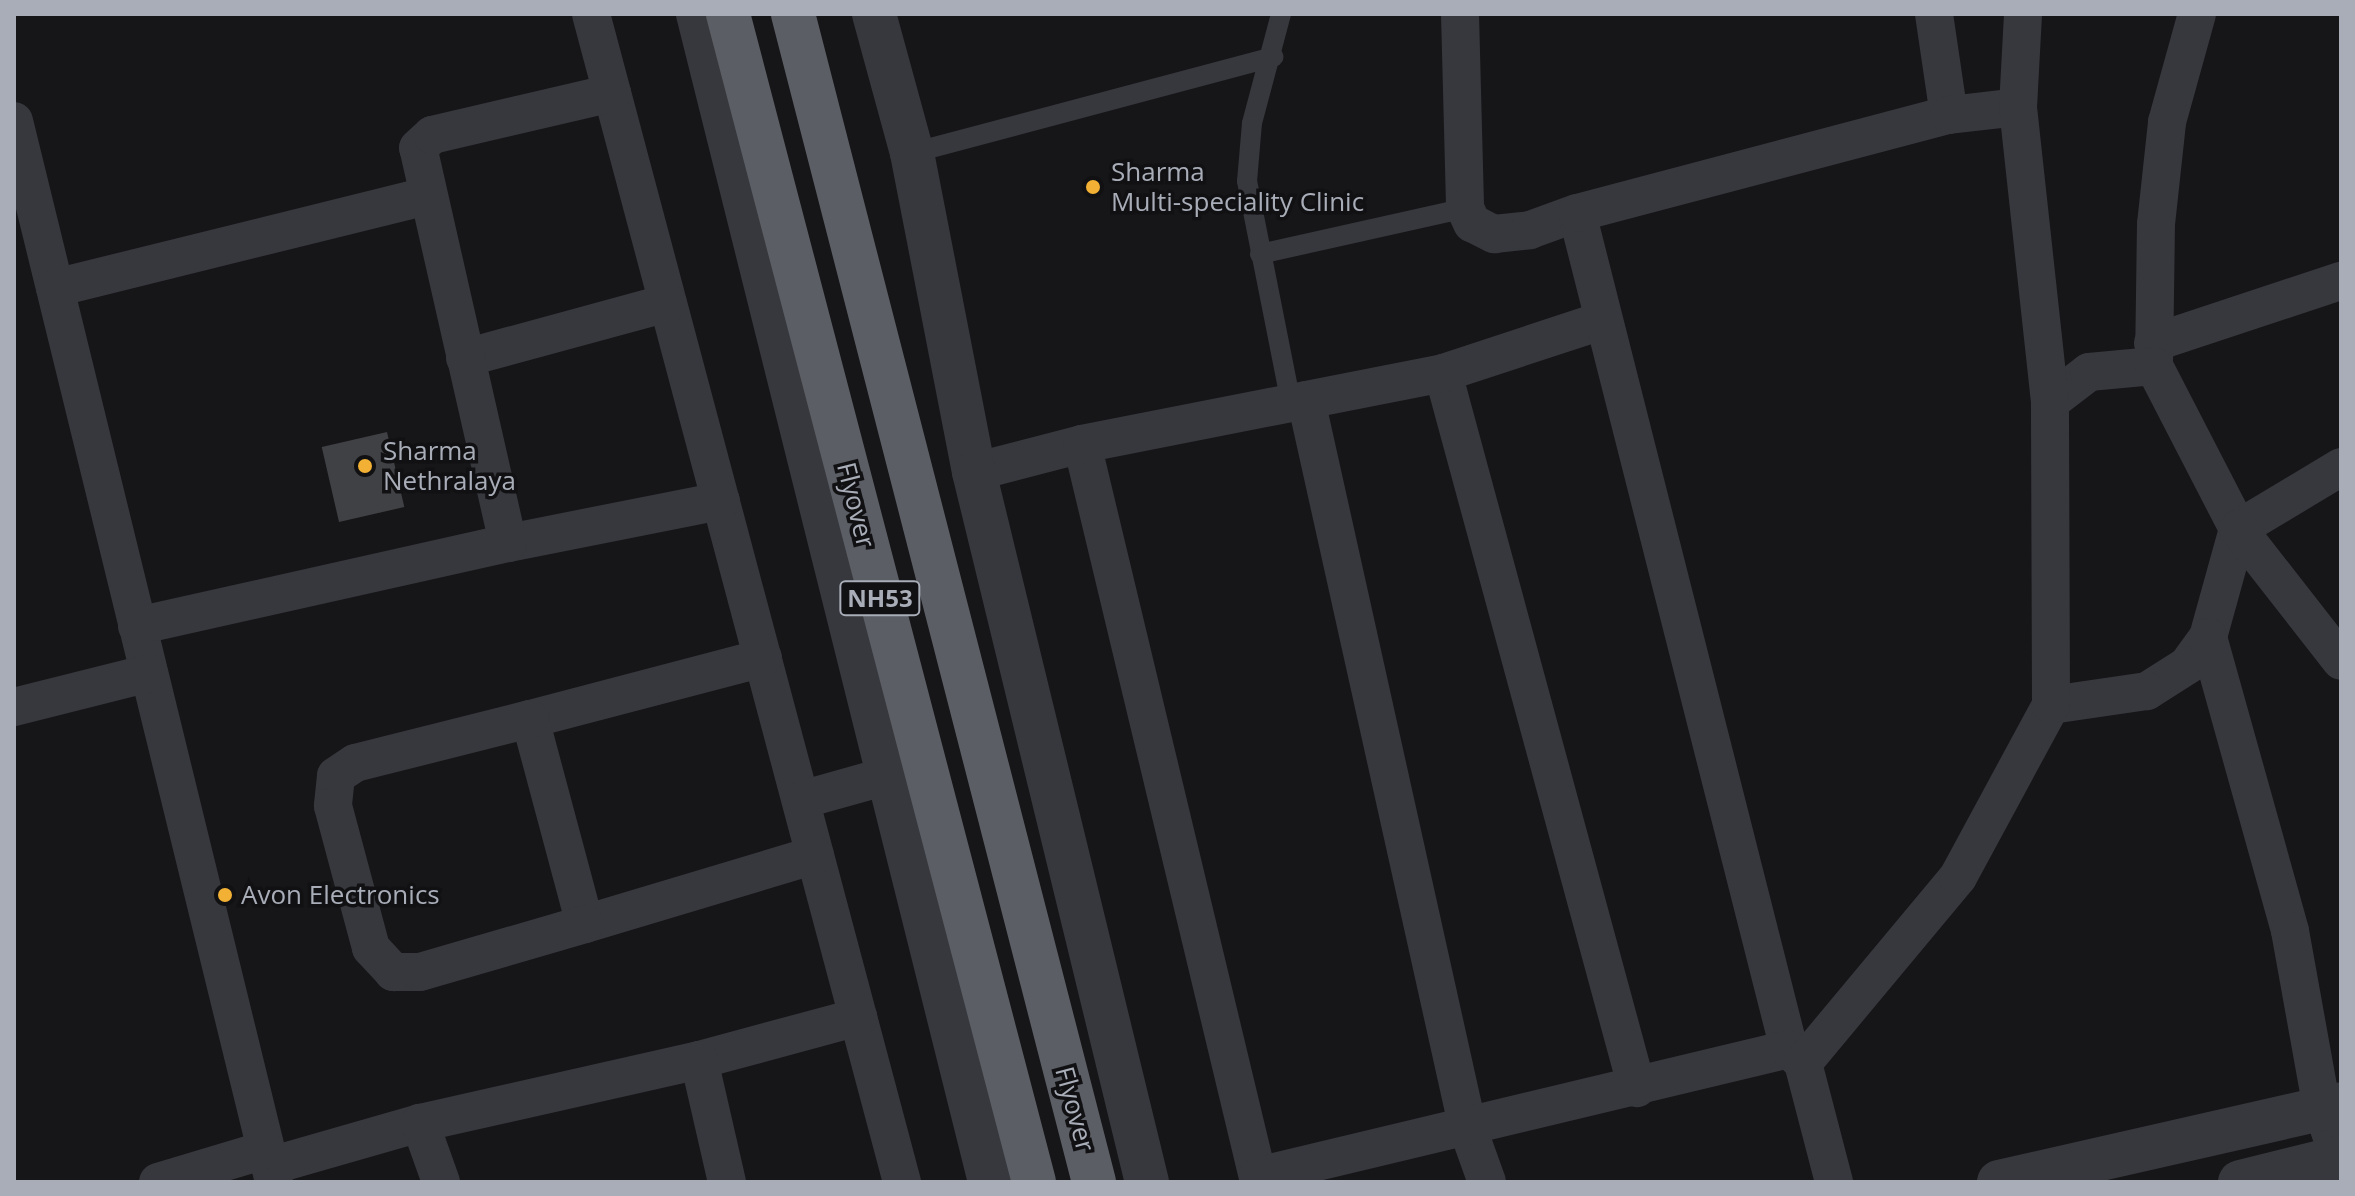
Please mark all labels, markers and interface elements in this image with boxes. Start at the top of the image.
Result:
place label: Sharma Multi-speciality Clinic [1111,156,1364,218]
marker: Sharma Multi-speciality Clinic [1082,176,1104,198]
place label: Sharma Nethralaya [383,435,516,496]
marker: Sharma Nethralaya [354,455,376,477]
street label: Flyover [830,459,882,551]
road number: NH53 [838,578,922,618]
place label: Avon Electronics [241,879,440,911]
marker: Avon Electronics [216,886,234,904]
street label: Flyover [1049,1063,1101,1155]

